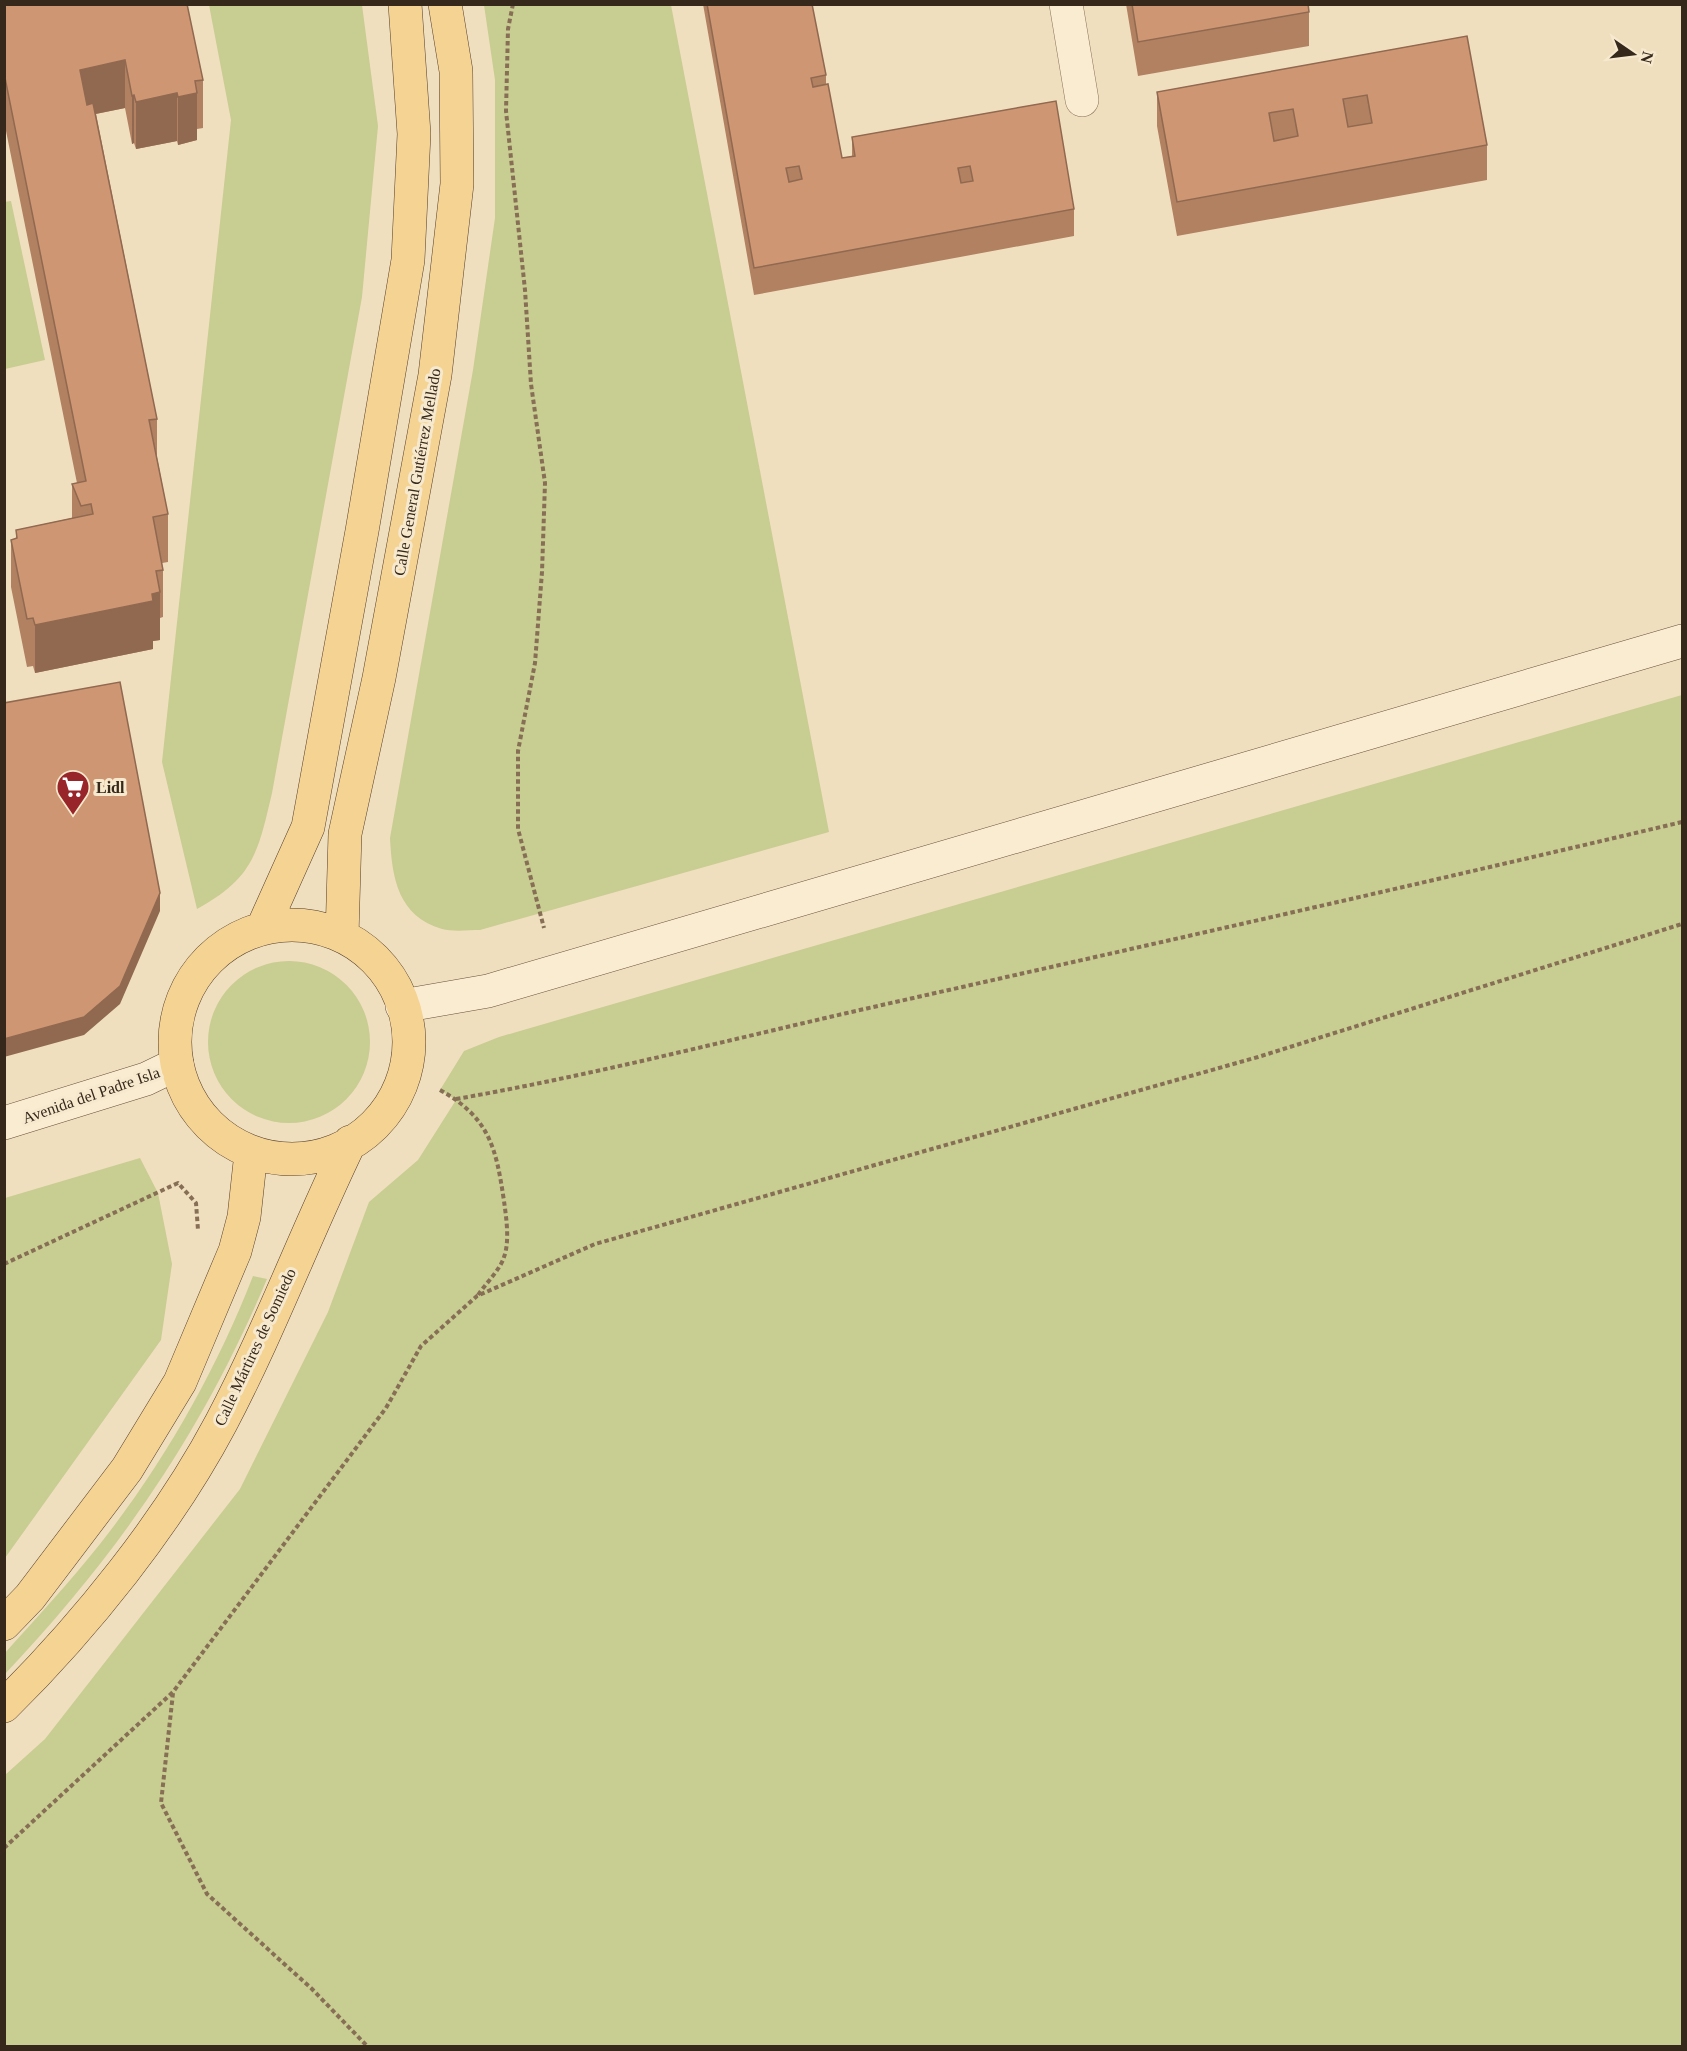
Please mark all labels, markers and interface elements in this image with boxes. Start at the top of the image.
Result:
north arrow [1603,24,1663,84]
text: N [1637,50,1657,66]
street label: Calle General Gutiérrez Mellado [390,367,444,577]
supermarket icon: Lidl [55,769,91,816]
place label: Lidl [96,779,125,796]
street label: Avenida del Padre Isla [20,1064,162,1126]
street label: Calle Mártires de Somiedo [211,1265,299,1429]

